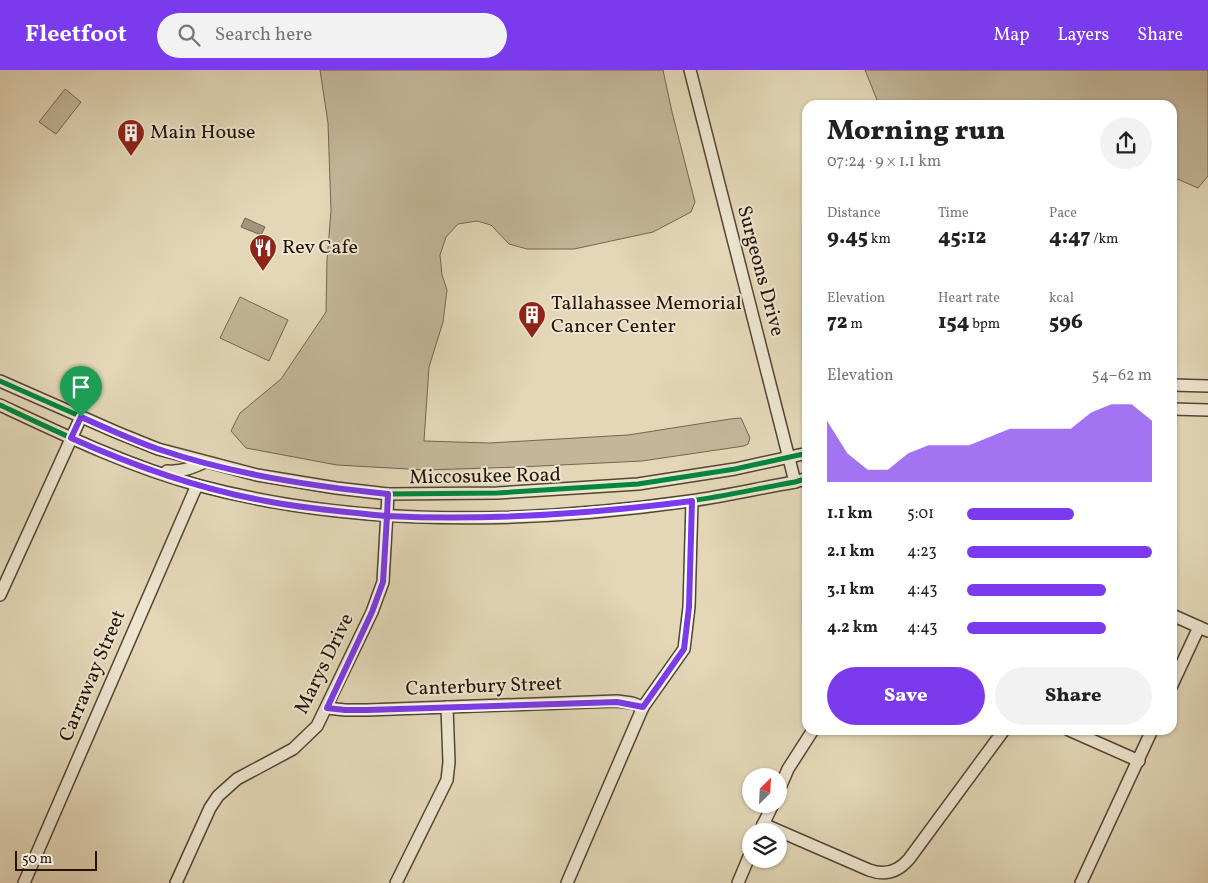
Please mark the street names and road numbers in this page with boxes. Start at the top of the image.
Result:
street label: Surgeons Drive [729,202,791,340]
street label: Miccosukee Road [409,462,561,492]
street label: Carraway Street [53,606,133,746]
street label: Marys Drive [288,609,362,719]
street label: Canterbury Street [405,670,563,704]

